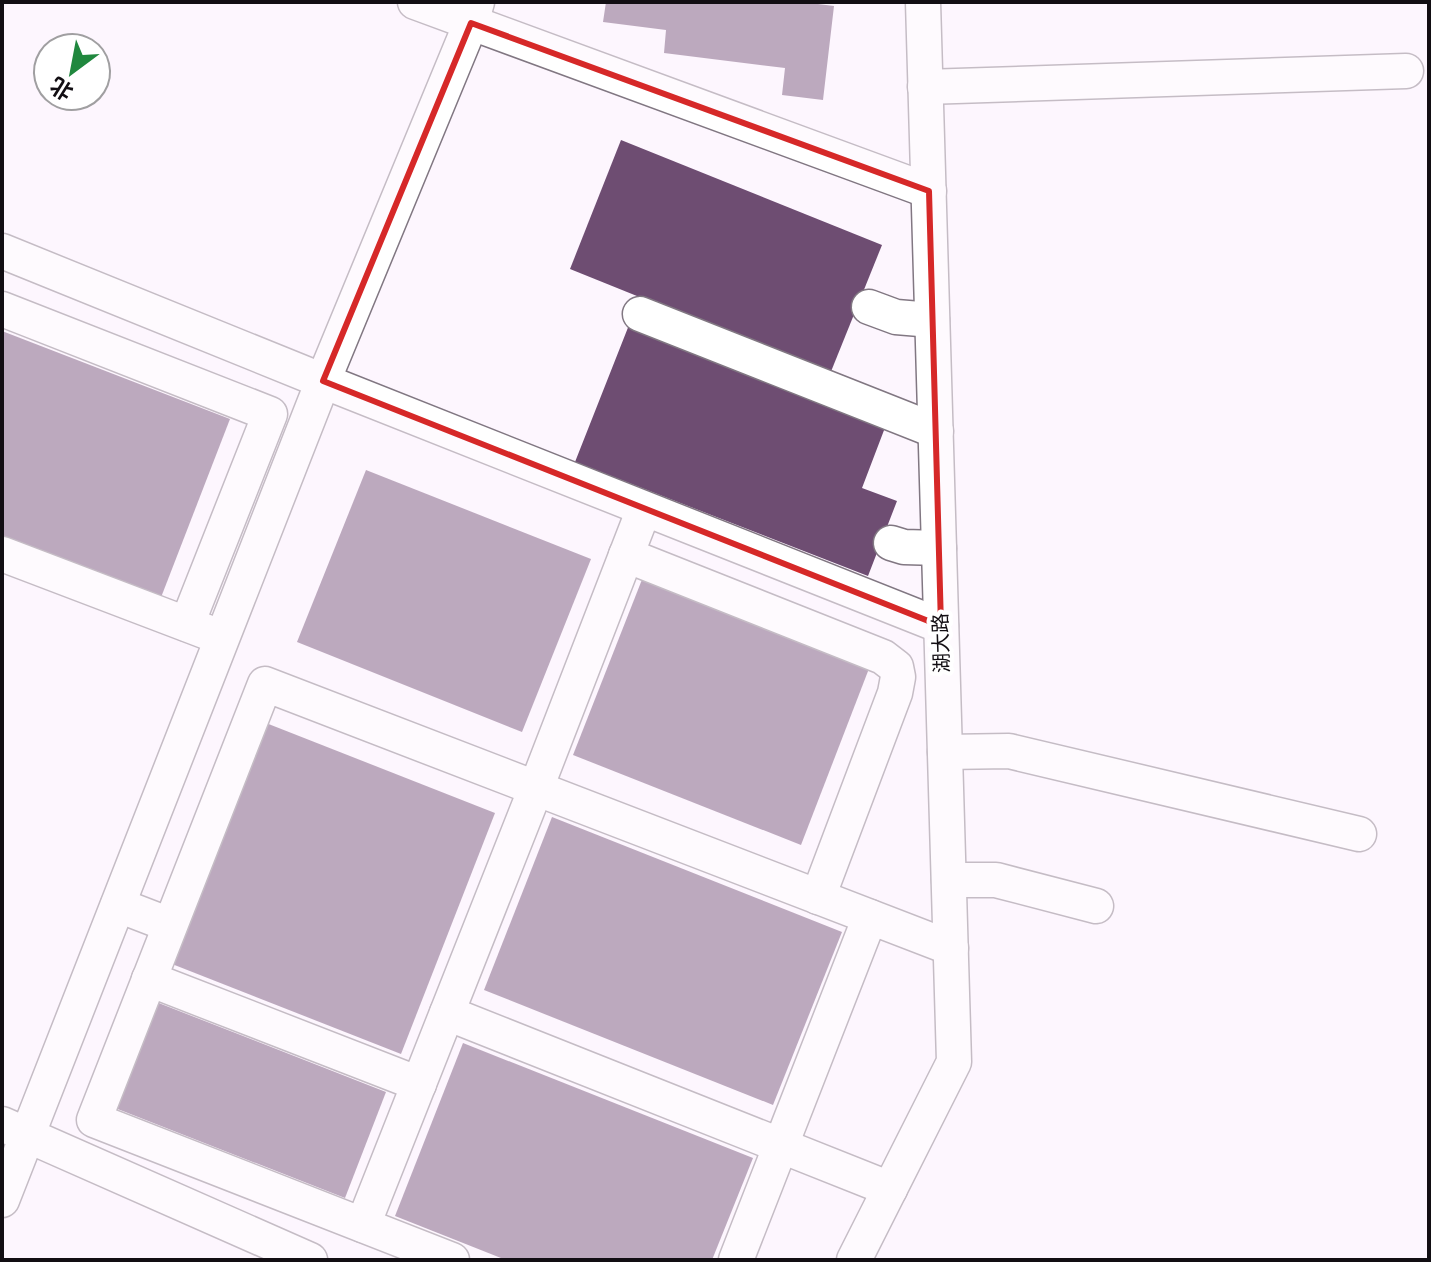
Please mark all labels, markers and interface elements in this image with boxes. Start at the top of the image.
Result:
north arrow [32,32,112,112]
text: 北 [44,69,80,108]
street label: 湖大路 [927,613,957,673]

